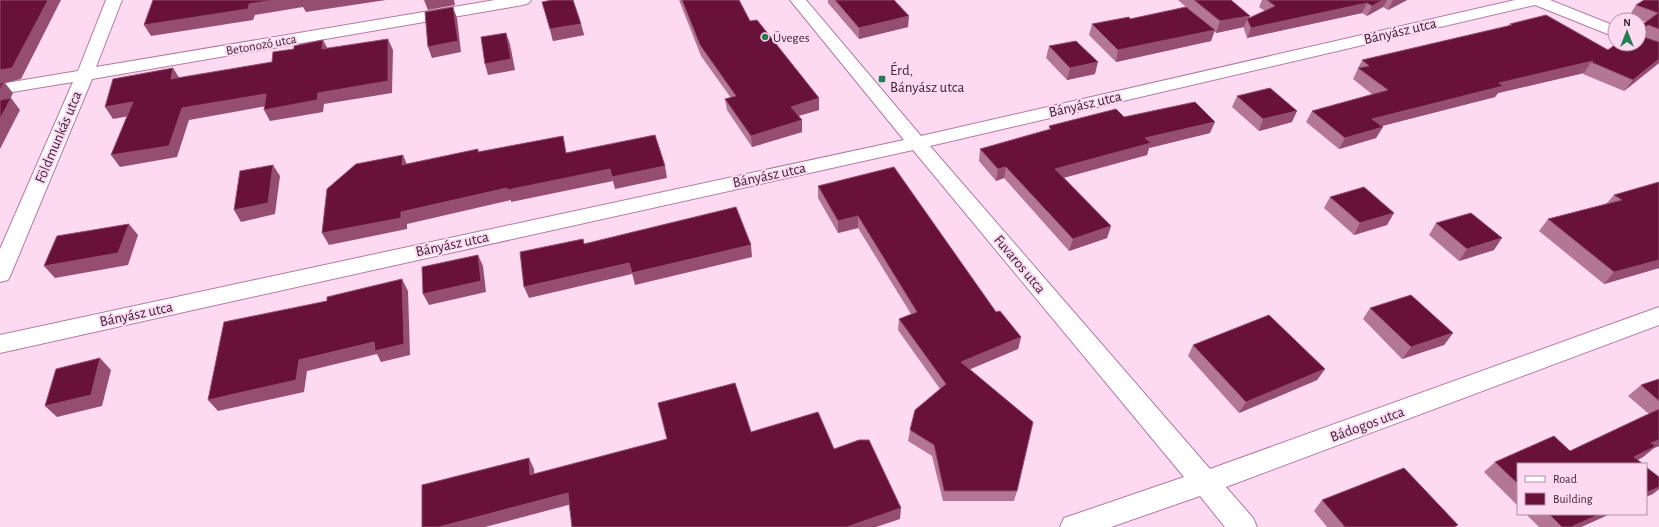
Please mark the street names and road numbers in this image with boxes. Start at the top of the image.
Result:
street label: Bányász utca [1362,16,1438,47]
street label: Betonozó utca [225,33,297,58]
street label: Földmunkás utca [32,89,85,185]
street label: Bányász utca [1047,89,1123,120]
street label: Bányász utca [731,160,807,191]
street label: Bányász utca [414,229,490,260]
street label: Fuvaros utca [991,232,1048,296]
street label: Bányász utca [98,299,174,330]
street label: Bádogos utca [1328,404,1406,445]

